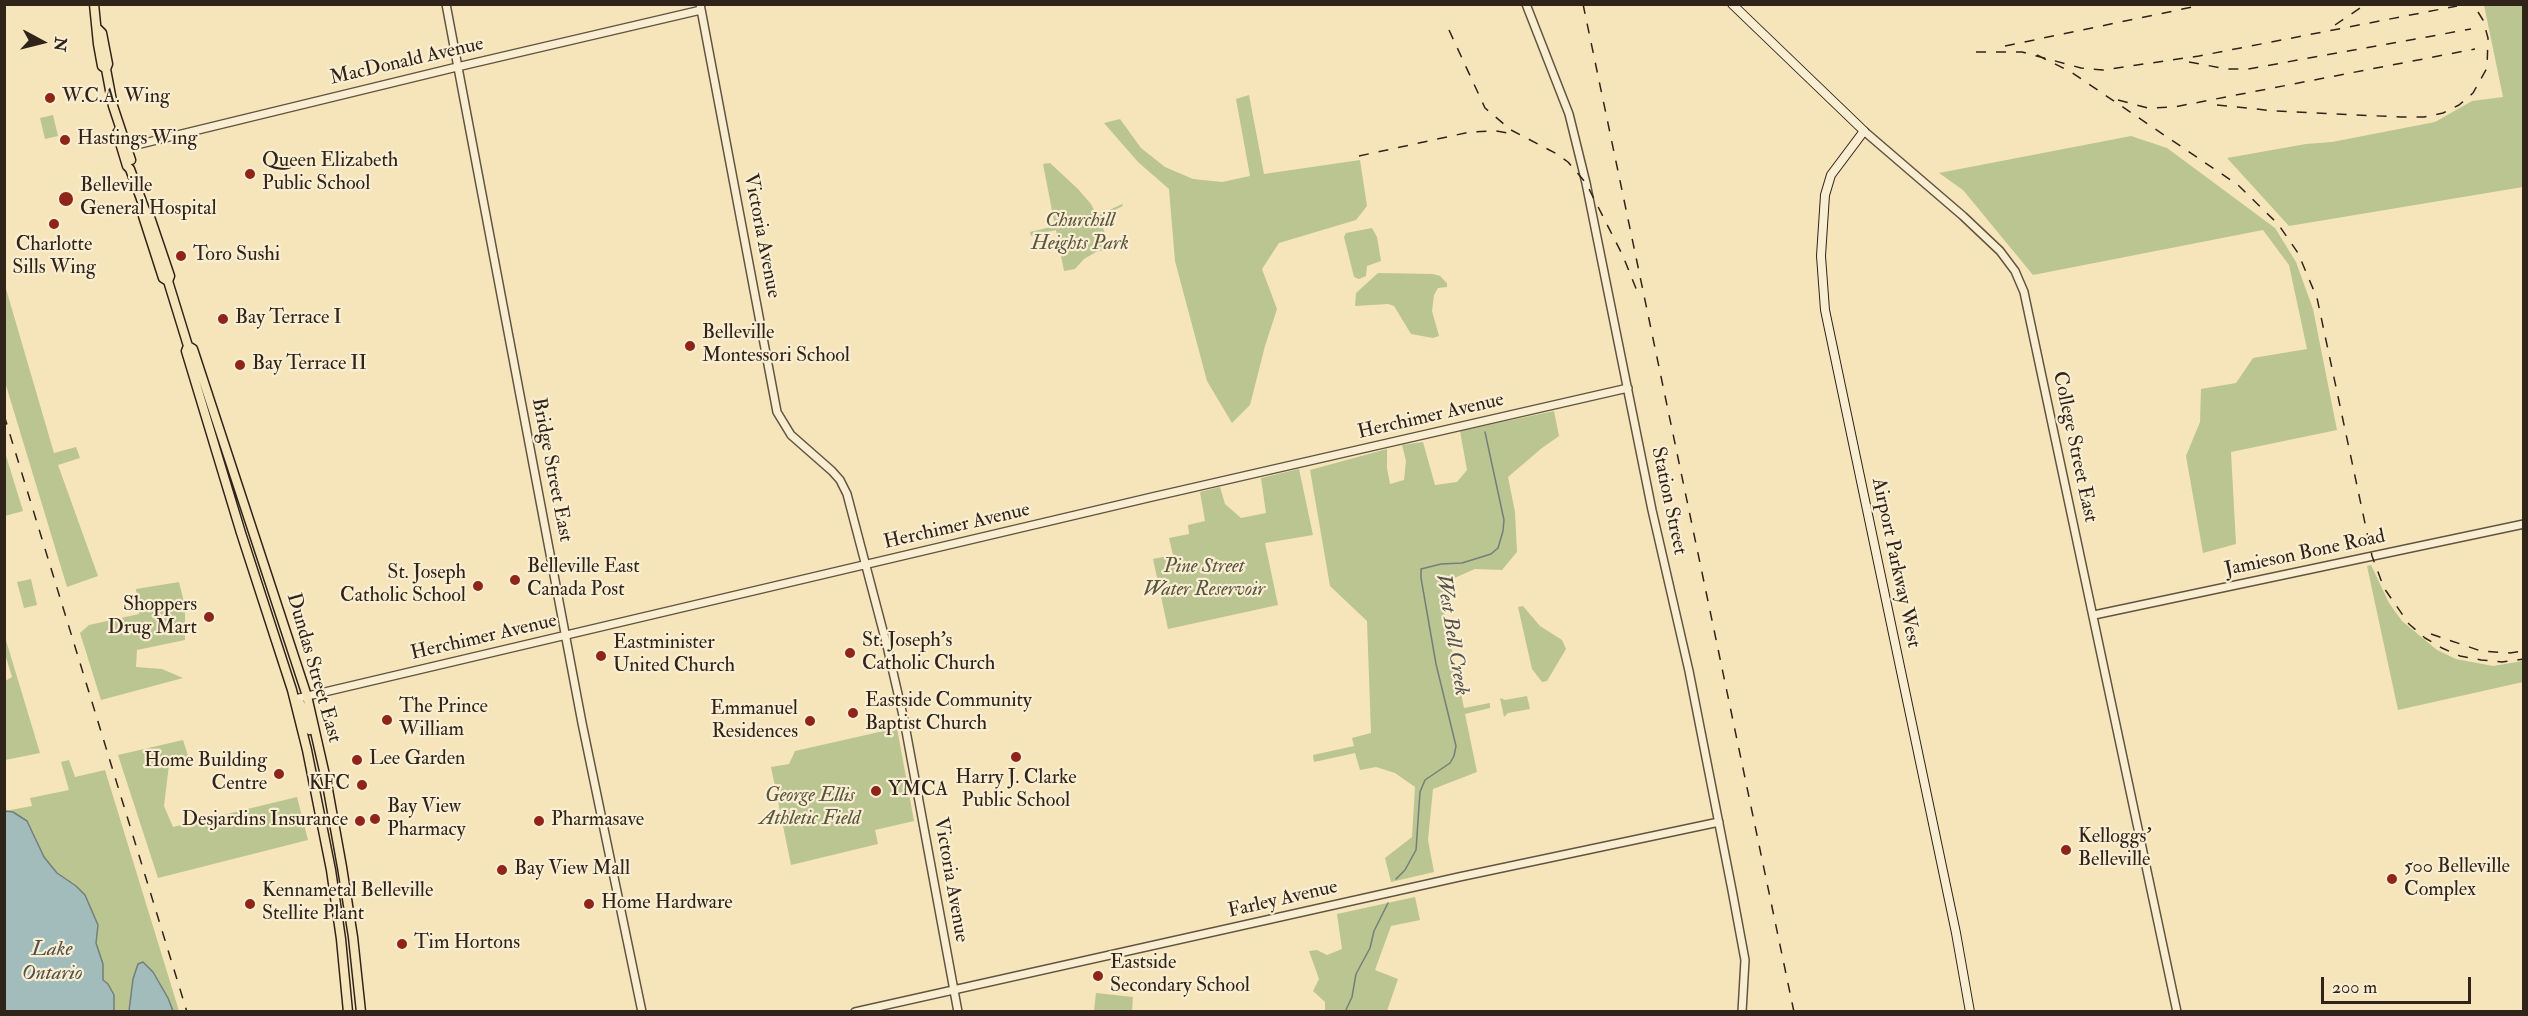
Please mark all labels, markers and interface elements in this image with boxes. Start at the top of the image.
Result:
north arrow [12,12,72,72]
street label: MacDonald Avenue [328,33,486,91]
text: N [49,36,71,53]
place label: W.C.A. Wing [62,86,170,110]
marker: W.C.A. Wing [43,91,57,105]
place label: Hastings Wing [77,128,197,152]
marker: Hastings Wing [58,133,72,147]
place label: Queen Elizabeth Public School [262,150,398,197]
marker: Queen Elizabeth Public School [243,167,257,181]
street label: Victoria Avenue [737,172,785,300]
place label: Belleville General Hospital [80,175,217,222]
marker: Belleville General Hospital [57,190,75,208]
park label: Churchill Heights Park [1031,210,1129,257]
marker: Charlotte Sills Wing [47,217,61,231]
place label: Charlotte Sills Wing [12,234,96,281]
place label: Toro Sushi [193,244,280,268]
marker: Toro Sushi [174,249,188,263]
place label: Bay Terrace I [235,307,342,331]
marker: Bay Terrace I [216,312,230,326]
place label: Belleville Montessori School [702,322,850,369]
marker: Belleville Montessori School [683,339,697,353]
place label: Bay Terrace II [252,353,367,377]
marker: Bay Terrace II [233,358,247,372]
street label: College Street East [2046,369,2102,525]
street label: Herchimer Avenue [1356,389,1506,445]
street label: Bridge Street East [525,396,577,544]
street label: Station Street [1645,445,1691,557]
street label: Airport Parkway West [1865,476,1925,650]
street label: Herchimer Avenue [882,499,1032,555]
street label: Jamieson Bone Road [2223,525,2387,583]
place label: Belleville East Canada Post [527,556,640,603]
park label: Pine Street Water Reservoir [1143,556,1265,603]
place label: St. Joseph Catholic School [340,562,466,609]
water label: West Bell Creek [1429,572,1473,698]
marker: Belleville East Canada Post [508,573,522,587]
marker: St. Joseph Catholic School [471,579,485,593]
street label: Dundas Street East [280,590,346,746]
place label: Shoppers Drug Mart [107,594,197,641]
marker: Shoppers Drug Mart [202,610,216,624]
street label: Herchimer Avenue [409,610,559,666]
place label: St. Joseph's Catholic Church [862,630,995,677]
place label: Eastminister United Church [613,632,735,679]
marker: St. Joseph's Catholic Church [843,646,857,660]
marker: Eastminister United Church [594,649,608,663]
place label: Eastside Community Baptist Church [865,690,1032,737]
place label: The Prince William [399,696,488,743]
place label: Emmanuel Residences [710,698,798,745]
marker: Eastside Community Baptist Church [846,706,860,720]
marker: The Prince William [380,713,394,727]
marker: Emmanuel Residences [803,714,817,728]
place label: Lee Garden [369,748,465,772]
place label: Home Building Centre [144,750,267,797]
marker: Harry J. Clarke Public School [1009,750,1023,764]
marker: Lee Garden [350,753,364,767]
marker: Home Building Centre [272,767,286,781]
place label: Harry J. Clarke Public School [955,767,1077,814]
place label: KFC [309,773,350,797]
marker: KFC [355,778,369,792]
place label: YMCA [888,779,948,803]
marker: YMCA [869,784,883,798]
park label: George Ellis Athletic Field [759,785,861,832]
place label: Bay View Pharmacy [387,796,465,843]
place label: Desjardins Insurance [182,809,348,833]
place label: Pharmasave [551,809,644,833]
marker: Bay View Pharmacy [368,812,382,826]
marker: Desjardins Insurance [353,814,367,828]
marker: Pharmasave [532,814,546,828]
street label: Victoria Avenue [927,816,973,944]
place label: Kelloggs' Belleville [2078,826,2151,873]
marker: Kelloggs' Belleville [2059,843,2073,857]
place label: 500 Belleville Complex [2404,856,2510,903]
place label: Bay View Mall [514,858,630,882]
marker: Bay View Mall [495,863,509,877]
marker: 500 Belleville Complex [2385,872,2399,886]
street label: Farley Avenue [1226,876,1340,924]
place label: Kennametal Belleville Stellite Plant [262,880,433,927]
place label: Home Hardware [601,892,733,916]
marker: Kennametal Belleville Stellite Plant [243,897,257,911]
marker: Home Hardware [582,897,596,911]
place label: Tim Hortons [414,932,520,956]
water label: Lake Ontario [22,937,82,987]
marker: Tim Hortons [395,937,409,951]
place label: Eastside Secondary School [1110,952,1250,999]
scale bar [2324,965,2474,1003]
marker: Eastside Secondary School [1091,969,1105,983]
text: 200 m [2332,976,2377,999]

